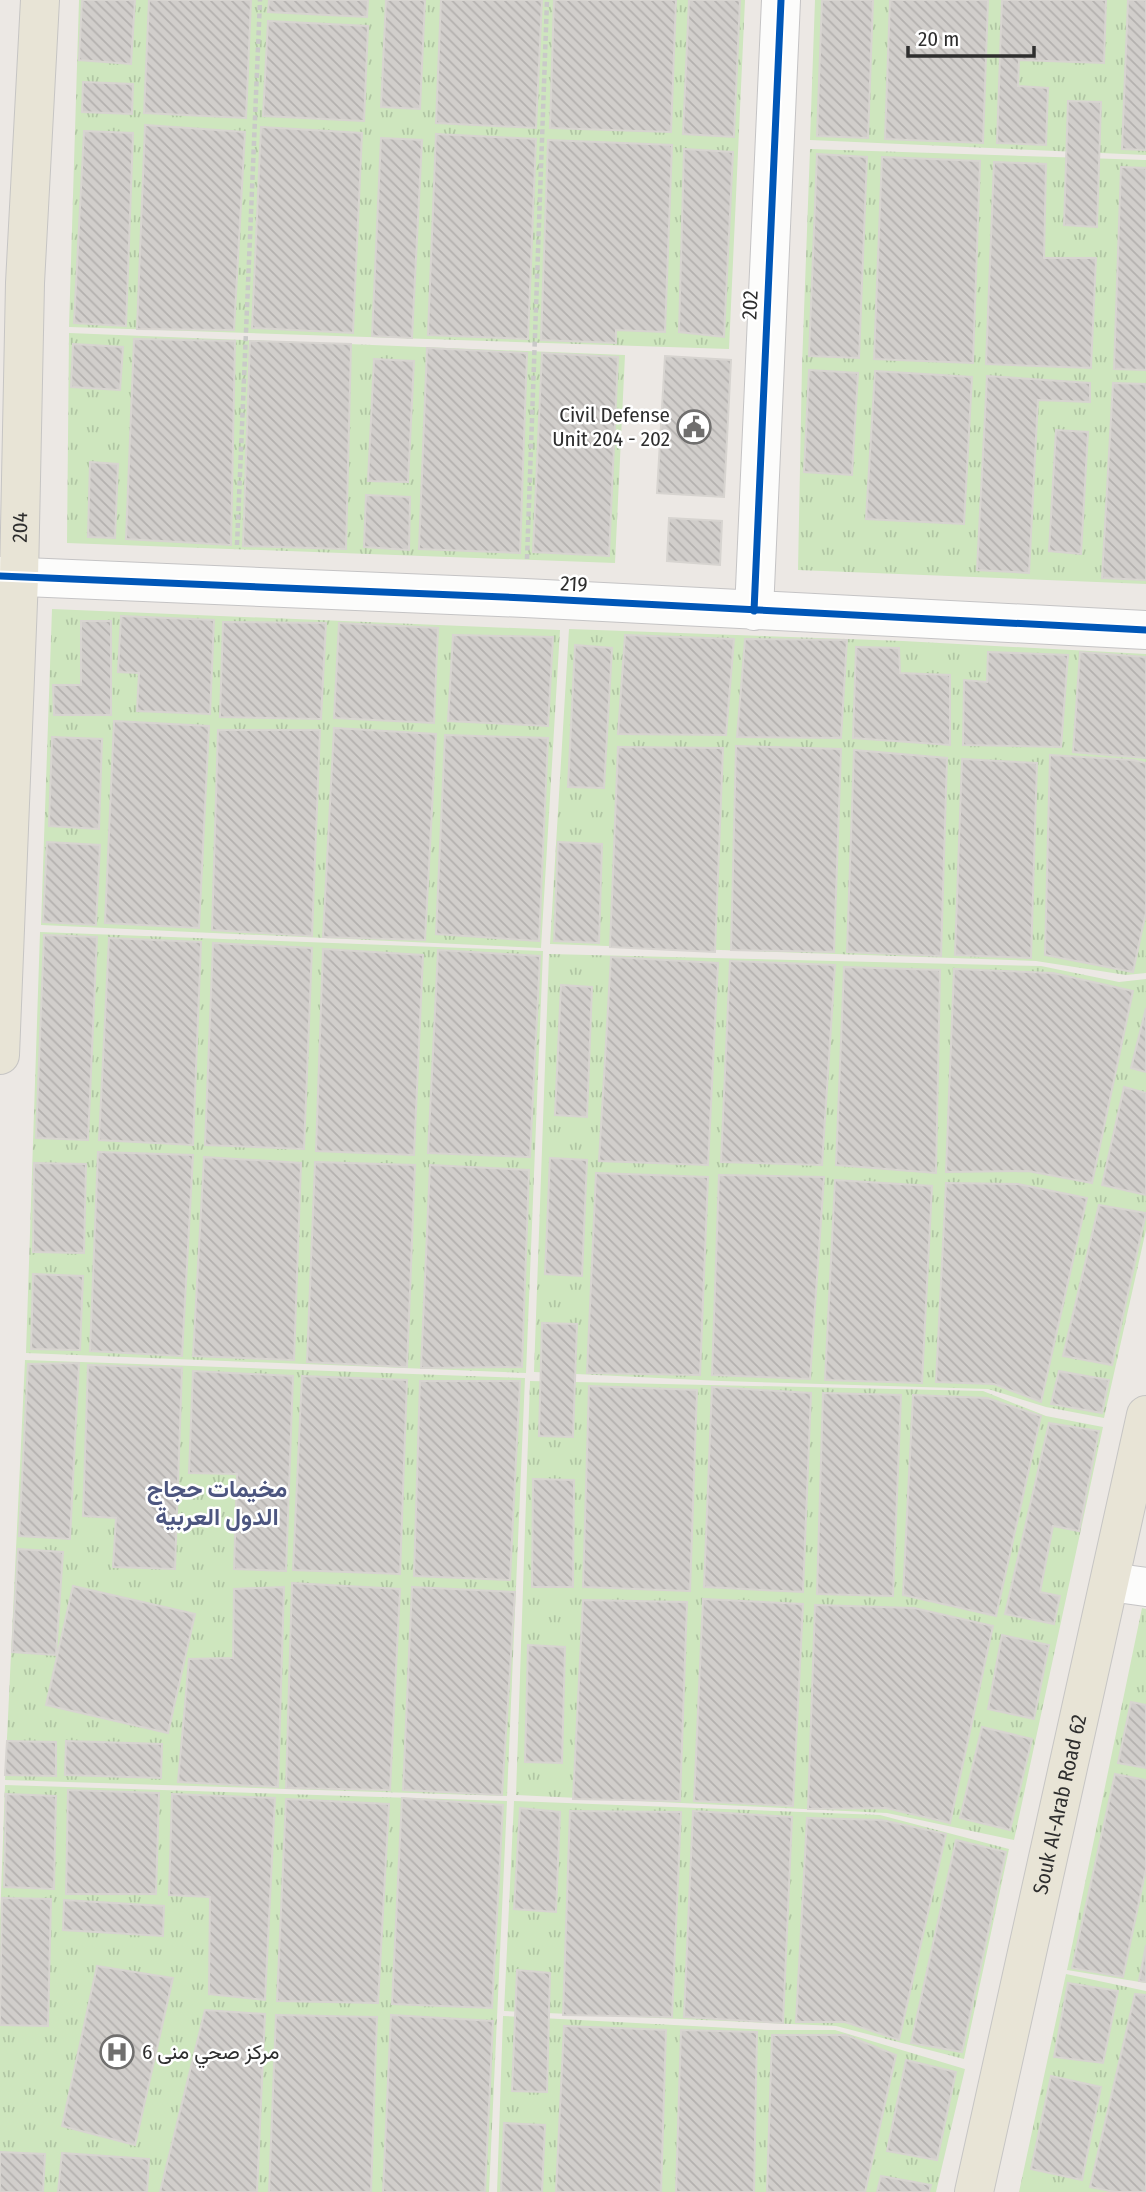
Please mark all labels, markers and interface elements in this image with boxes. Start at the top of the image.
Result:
scale bar [908,14,1034,58]
text: 20 m [918,26,959,52]
street label: 202 [736,290,764,320]
place label: Civil Defense Unit 204 - 202 [552,402,670,452]
public building icon: Civil Defense Unit 204 - 202 [675,408,713,446]
street label: 204 [7,512,33,543]
street label: 219 [560,570,588,598]
district label: مخيمات حجاج الدول العربية [147,1475,287,1532]
street label: Souk Al-Arab Road 62 [1027,1712,1092,1897]
hospital icon: مركز صحي منى 6 [98,2033,136,2071]
place label: مركز صحي منى 6 [142,2039,279,2069]

